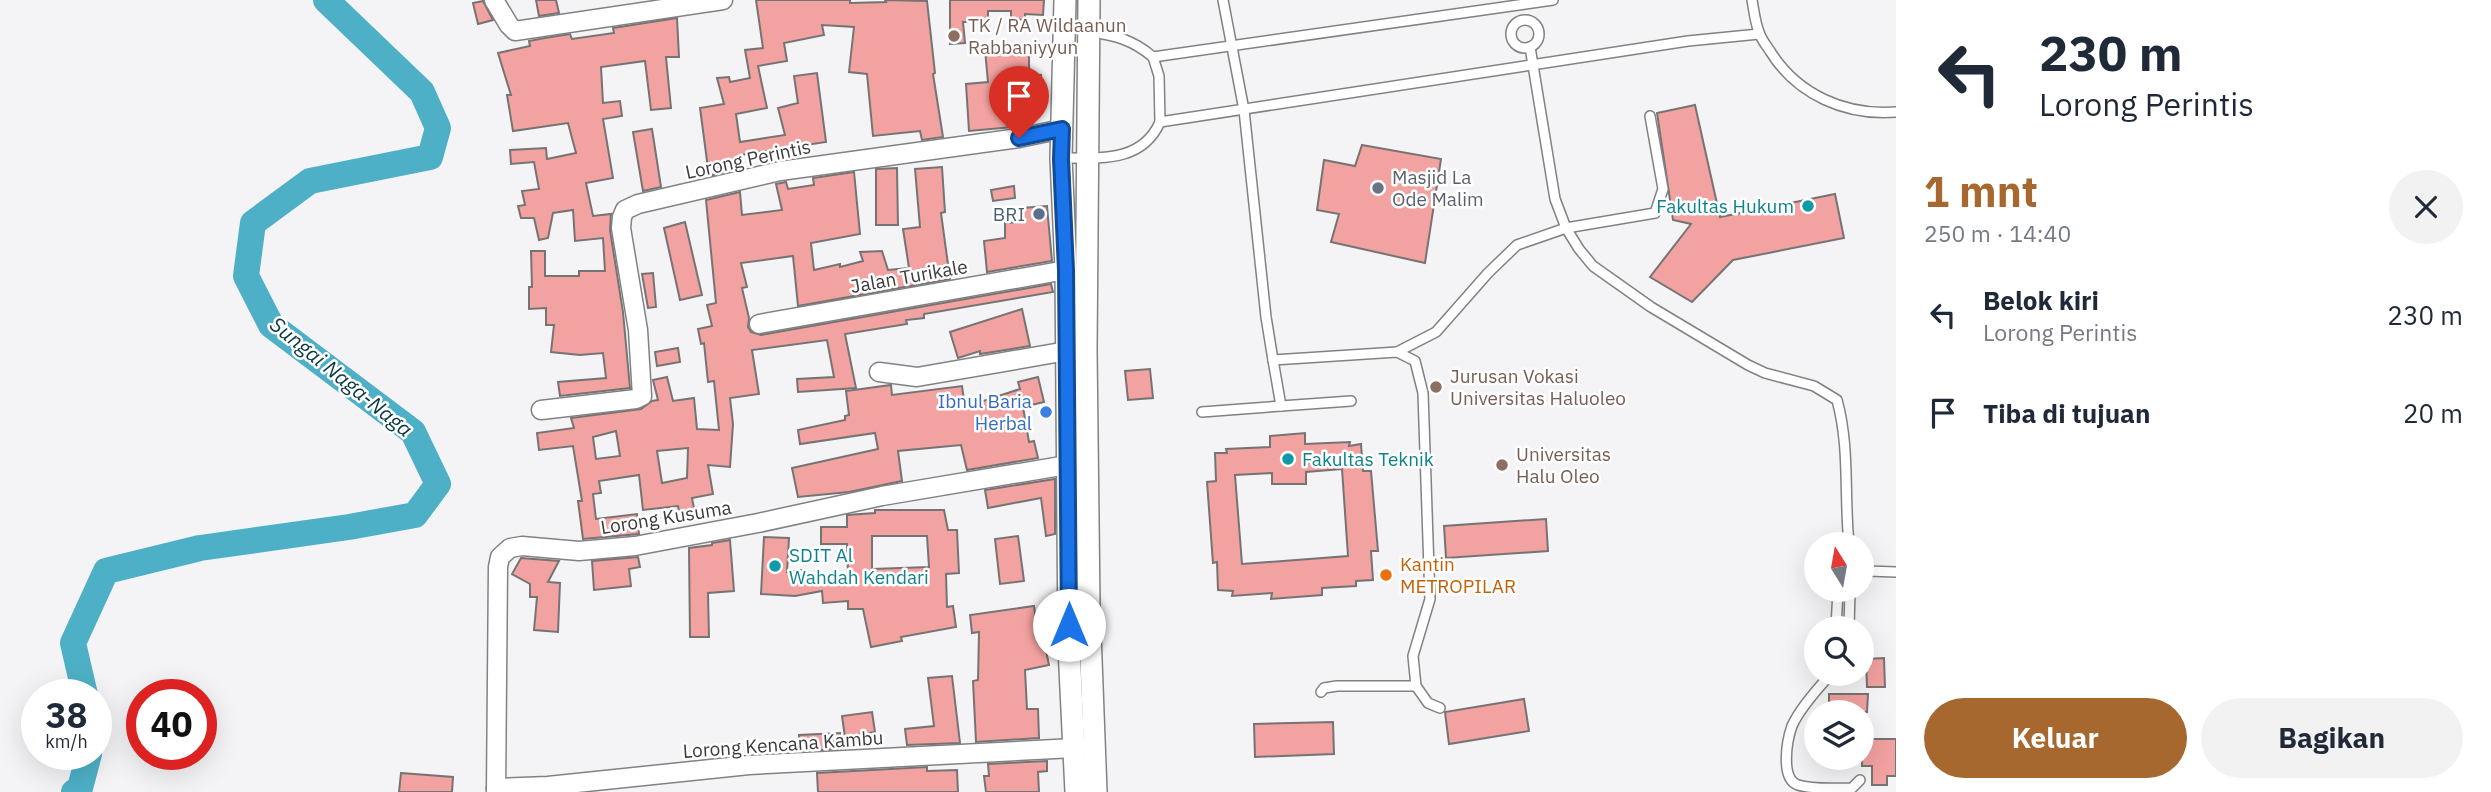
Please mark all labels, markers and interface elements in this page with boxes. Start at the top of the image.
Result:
place label: TK / RA Wildaanun Rabbaniyyun [968,13,1127,59]
text: 230 m [2039,21,2183,84]
marker: TK / RA Wildaanun Rabbaniyyun [946,28,962,44]
icon: left [1924,28,2015,119]
pin [989,66,1049,138]
icon: arrive [1000,77,1038,115]
text: Lorong Perintis [2039,83,2254,125]
street label: Lorong Perintis [683,134,813,184]
text: 1 mnt [1924,164,2038,219]
place label: Masjid La Ode Malim [1392,165,1483,211]
button: close [2389,170,2463,244]
marker: Masjid La Ode Malim [1370,180,1386,196]
place label: Fakultas Hukum [1656,194,1794,218]
marker: Fakultas Hukum [1800,198,1816,214]
place label: BRI [993,202,1025,226]
marker: BRI [1031,206,1047,222]
text: 250 m · 14:40 [1924,218,2071,248]
street label: Jalan Turikale [849,254,969,298]
text: Belok kiri [1983,283,2099,317]
icon: left [1924,296,1962,334]
text: 230 m [2387,298,2463,332]
water label: Sungai Naga-Naga [264,310,419,442]
text: Lorong Perintis [1983,317,2137,347]
place label: Jurusan Vokasi Universitas Haluoleo [1450,364,1626,410]
marker: Jurusan Vokasi Universitas Haluoleo [1428,379,1444,395]
place label: Ibnul Baria Herbal [938,389,1032,435]
icon: arrive [1924,394,1962,432]
text: Tiba di tujuan [1983,396,2150,430]
text: 20 m [2403,396,2463,430]
marker: Ibnul Baria Herbal [1038,404,1054,420]
place label: Universitas Halu Oleo [1516,442,1611,488]
place label: Fakultas Teknik [1302,447,1434,471]
marker: Fakultas Teknik [1280,451,1296,467]
marker: Universitas Halu Oleo [1494,457,1510,473]
street label: Lorong Kusuma [599,495,733,539]
north arrow [1804,532,1874,602]
map controls [1804,532,1874,770]
place label: SDIT Al Wahdah Kendari [789,543,929,589]
place label: Kantin METROPILAR [1400,552,1516,598]
marker: SDIT Al Wahdah Kendari [767,558,783,574]
marker: Kantin METROPILAR [1378,567,1394,583]
position arrow [1032,588,1106,662]
button: search [1804,616,1874,686]
speed limit sign: 40 [126,679,217,770]
text: 38 [45,692,88,738]
button: Keluar [1924,698,2187,778]
button: Bagikan [2201,698,2463,778]
button: layers [1804,700,1874,770]
street label: Lorong Kencana Kambu [682,725,884,763]
text: km/h [45,730,88,753]

